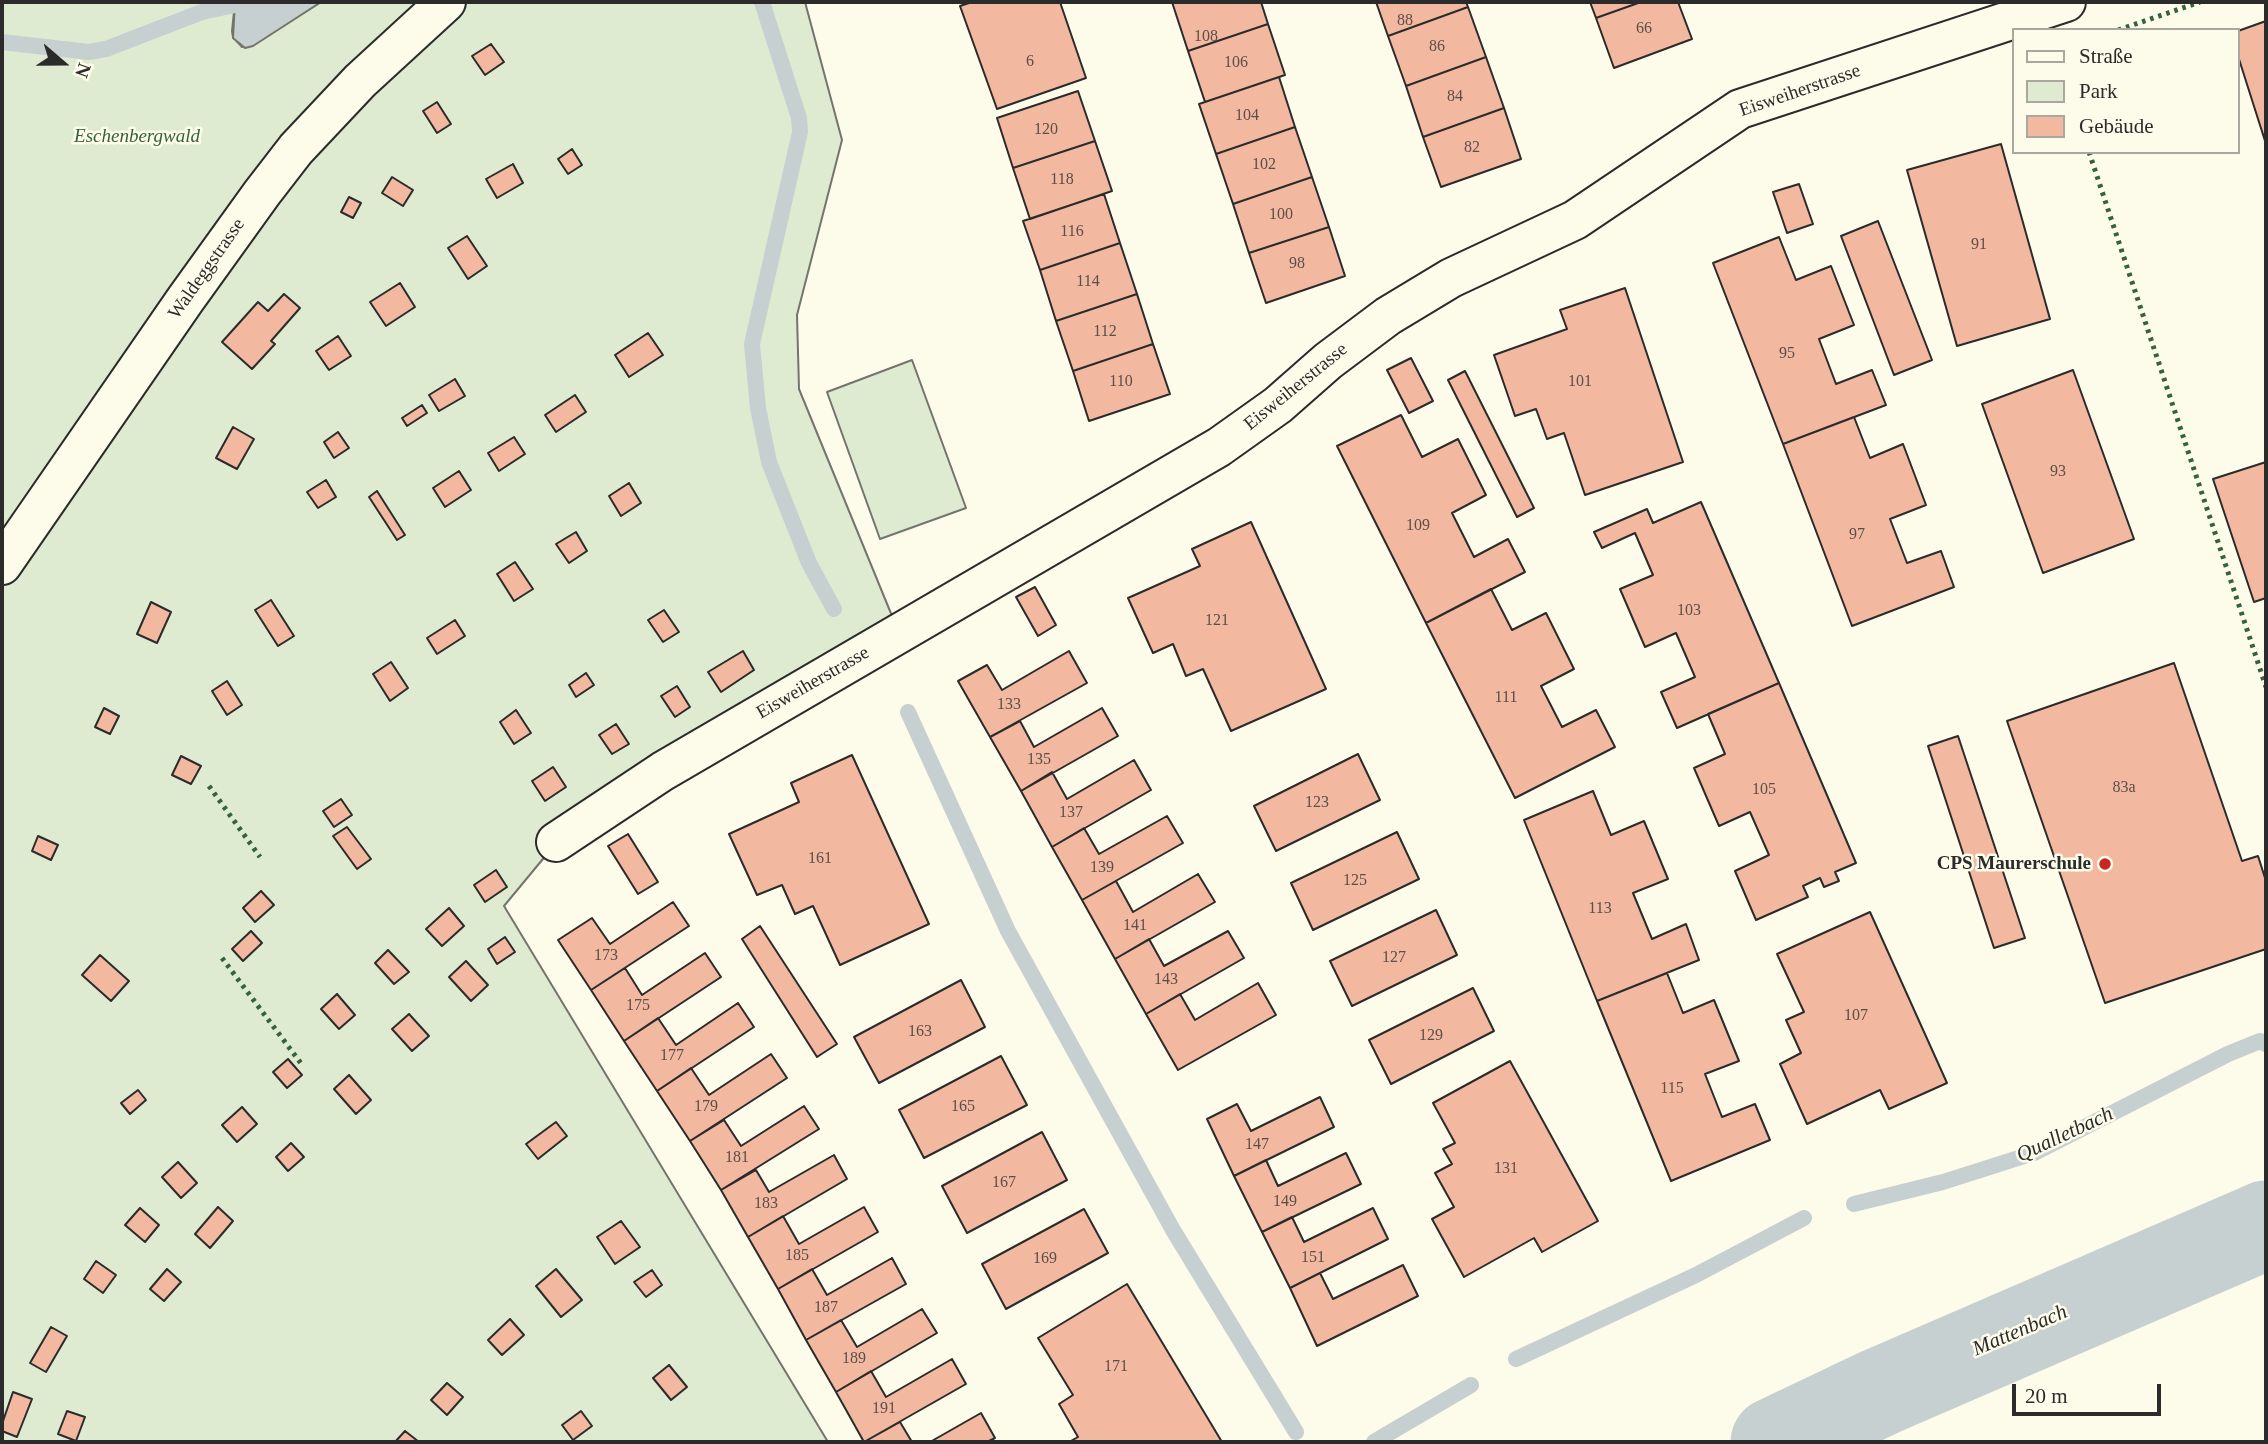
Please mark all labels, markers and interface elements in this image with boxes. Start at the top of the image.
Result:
house number: 88 [1397,11,1413,31]
house number: 66 [1636,19,1652,39]
house number: 108 [1194,27,1218,47]
north arrow [28,28,98,98]
legend [2012,28,2240,154]
house number: 86 [1429,37,1445,57]
text: Straße [2079,44,2133,68]
house number: 6 [1026,52,1034,72]
house number: 106 [1224,53,1248,73]
text: N [71,60,95,80]
street label: Eisweiherstrasse [1736,60,1864,122]
text: Park [2079,79,2118,103]
house number: 84 [1447,87,1463,107]
house number: 104 [1235,106,1259,126]
text: Gebäude [2079,114,2154,138]
house number: 120 [1034,120,1058,140]
park label: Eschenbergwald [74,126,200,148]
house number: 82 [1464,138,1480,158]
house number: 102 [1252,155,1276,175]
house number: 118 [1050,170,1074,190]
house number: 100 [1269,205,1293,225]
street label: Waldeggstrasse [164,214,250,324]
house number: 116 [1060,222,1084,242]
house number: 91 [1971,235,1987,255]
house number: 98 [1289,254,1305,274]
house number: 114 [1076,272,1100,292]
house number: 112 [1093,322,1117,342]
street label: Eisweiherstrasse [1240,338,1352,436]
house number: 95 [1779,344,1795,364]
house number: 110 [1109,372,1133,392]
house number: 101 [1568,372,1592,392]
house number: 93 [2050,462,2066,482]
house number: 109 [1406,516,1430,536]
house number: 97 [1849,525,1865,545]
house number: 103 [1677,601,1701,621]
house number: 121 [1205,611,1229,631]
street label: Eisweiherstrasse [752,641,874,725]
house number: 111 [1495,688,1517,708]
house number: 133 [997,695,1021,715]
house number: 135 [1027,750,1051,770]
house number: 83a [2112,778,2136,798]
house number: 105 [1752,780,1776,800]
house number: 123 [1305,793,1329,813]
house number: 137 [1059,803,1083,823]
house number: 161 [808,849,832,869]
place label: CPS Maurerschule [1937,853,2091,875]
marker: CPS Maurerschule [2097,856,2113,872]
house number: 139 [1090,858,1114,878]
house number: 125 [1343,871,1367,891]
house number: 113 [1588,899,1612,919]
house number: 141 [1123,916,1147,936]
house number: 173 [594,946,618,966]
house number: 127 [1382,948,1406,968]
house number: 143 [1154,970,1178,990]
house number: 175 [626,996,650,1016]
house number: 107 [1844,1006,1868,1026]
house number: 163 [908,1022,932,1042]
house number: 129 [1419,1026,1443,1046]
house number: 177 [660,1046,684,1066]
house number: 115 [1660,1079,1684,1099]
house number: 179 [694,1097,718,1117]
house number: 165 [951,1097,975,1117]
water label: Qualletbach [2013,1102,2117,1168]
house number: 147 [1245,1135,1269,1155]
house number: 181 [725,1148,749,1168]
house number: 131 [1494,1159,1518,1179]
house number: 167 [992,1173,1016,1193]
house number: 149 [1273,1192,1297,1212]
house number: 183 [754,1194,778,1214]
house number: 185 [785,1246,809,1266]
house number: 151 [1301,1248,1325,1268]
house number: 169 [1033,1249,1057,1269]
house number: 187 [814,1298,838,1318]
water label: Mattenbach [1969,1300,2071,1362]
house number: 189 [842,1349,866,1369]
house number: 171 [1104,1357,1128,1377]
scale bar [2016,1370,2165,1414]
text: 20 m [2025,1384,2068,1408]
house number: 191 [872,1399,896,1419]

